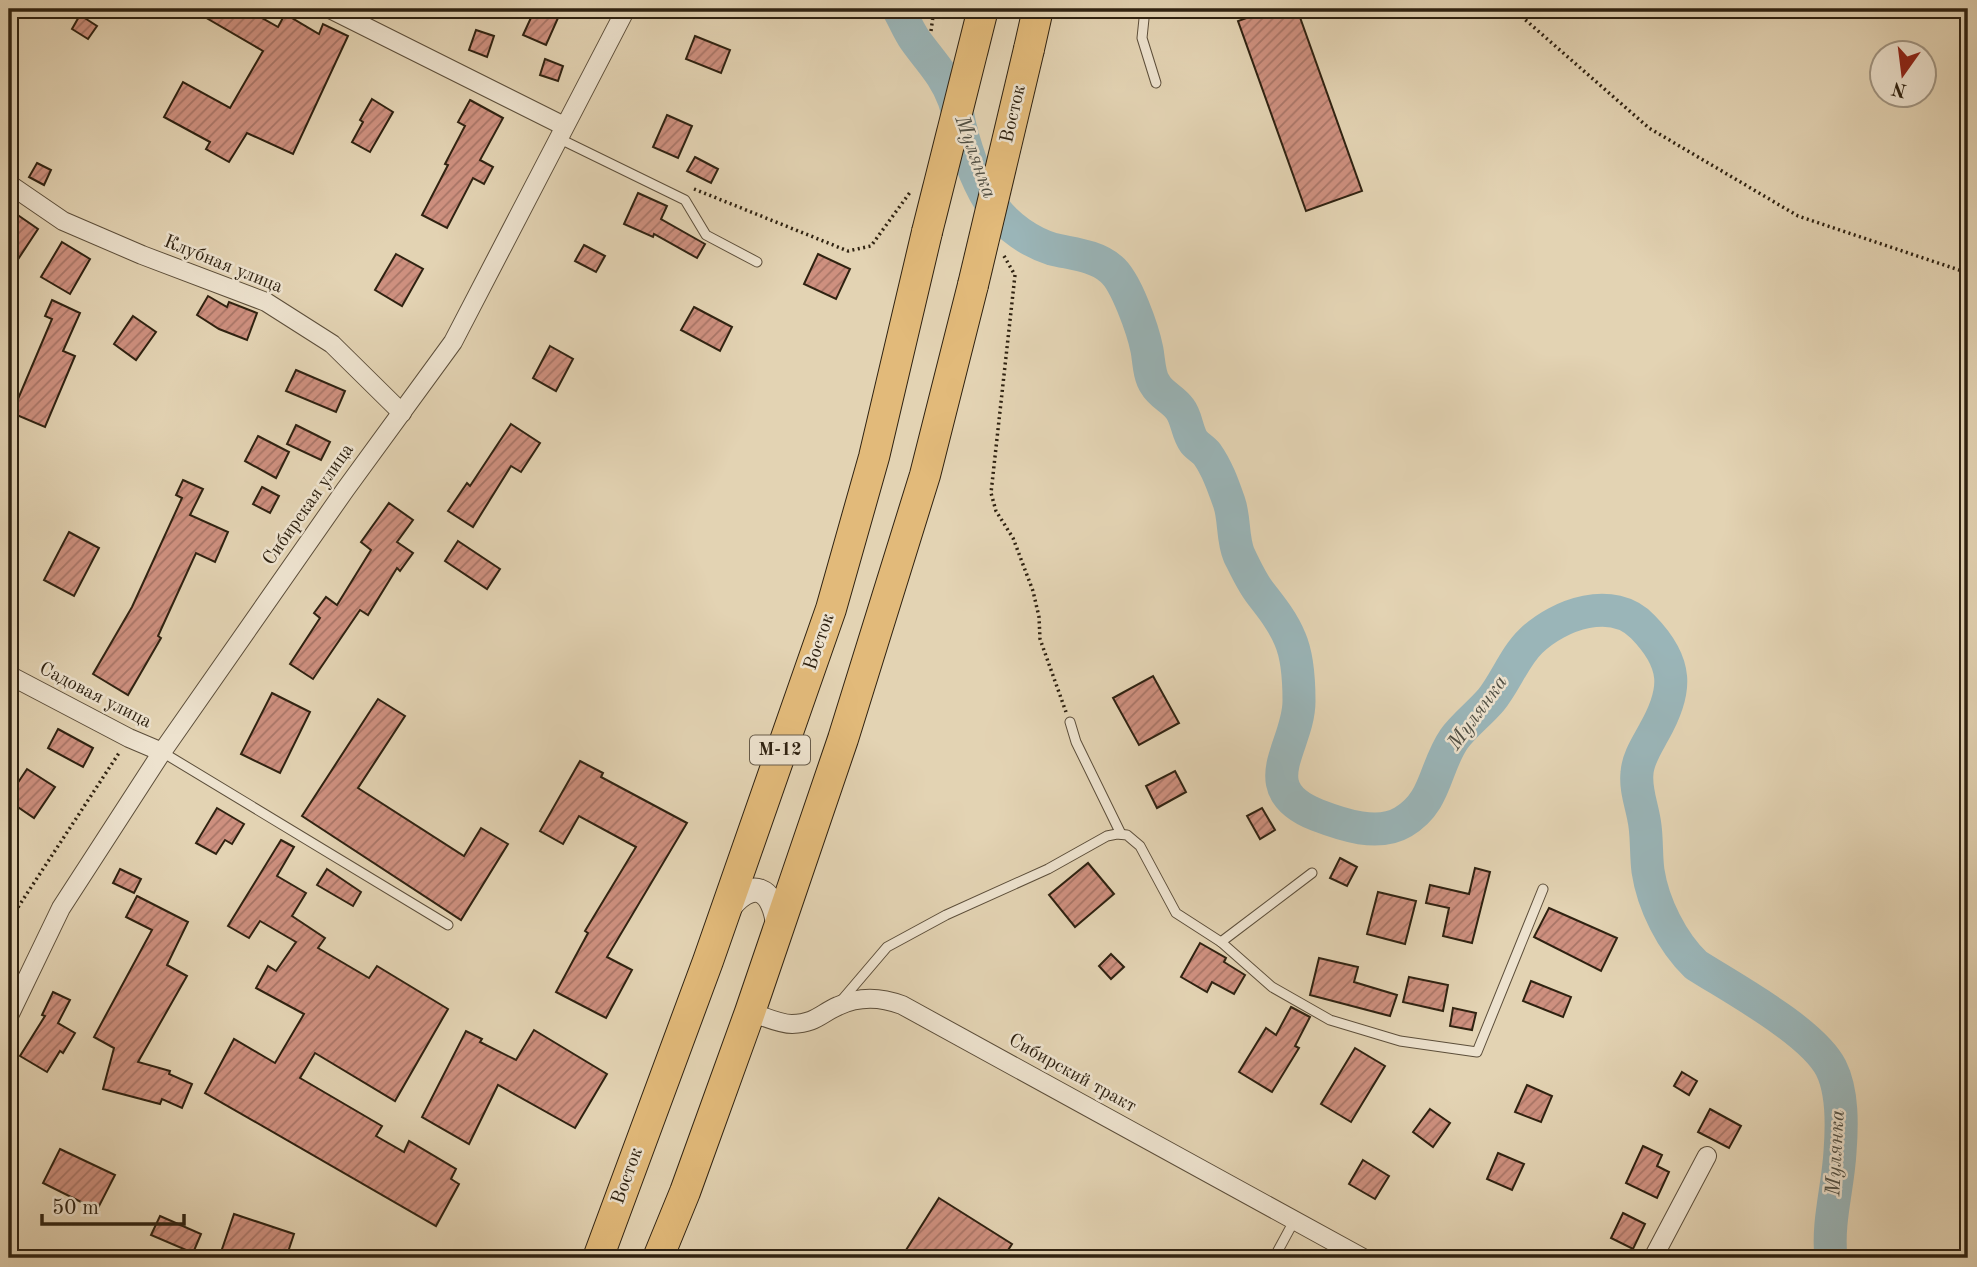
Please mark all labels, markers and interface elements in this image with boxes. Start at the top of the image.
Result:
north arrow [1868,38,1938,108]
text: N [1890,77,1909,99]
street label: Восток [998,83,1030,145]
water label: Мулянка [950,112,1000,201]
street label: Клубная улица [161,232,286,298]
street label: Сибирская улица [260,440,358,569]
street label: Восток [801,611,839,673]
street label: Садовая улица [36,660,155,733]
water label: Мулянка [1443,672,1512,755]
road number: М-12 [750,736,810,764]
street label: Сибирский тракт [1005,1031,1139,1117]
water label: Мулянка [1823,1109,1849,1198]
street label: Восток [609,1145,647,1207]
scale bar [42,1183,184,1227]
text: 50 m [52,1198,99,1219]

